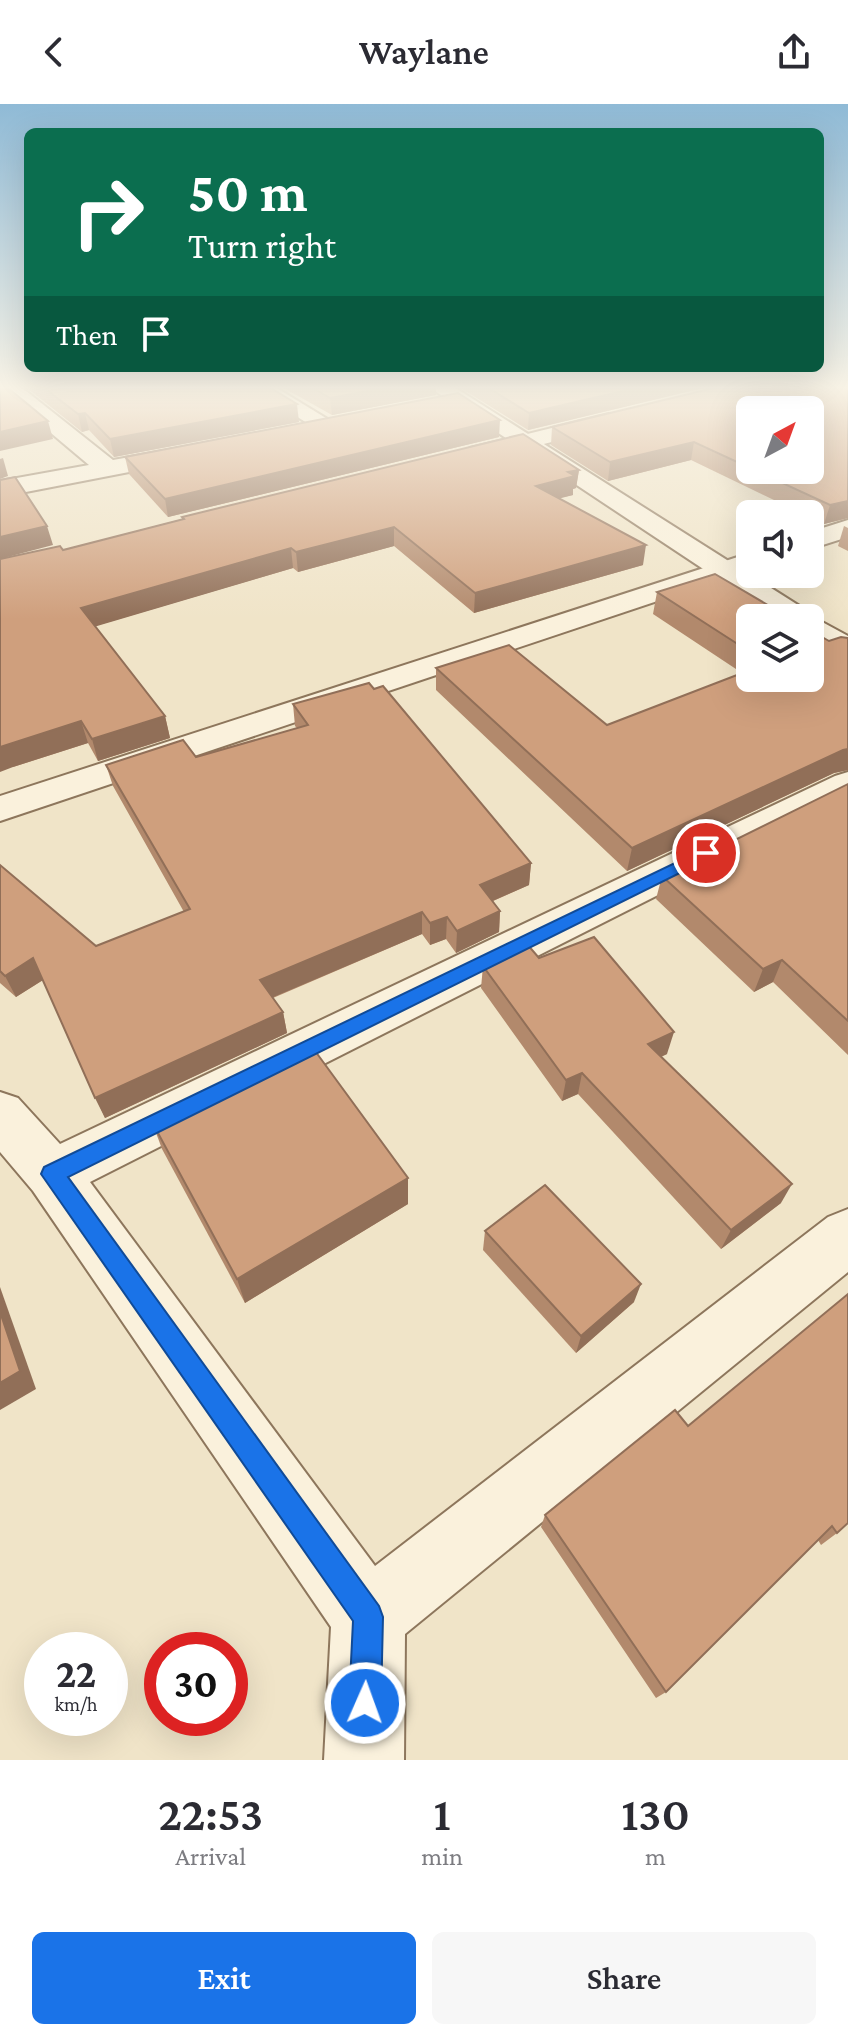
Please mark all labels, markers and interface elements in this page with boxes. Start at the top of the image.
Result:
icon: back [32,30,76,74]
icon: share [772,30,816,74]
text: Waylane [359,32,489,72]
icon: right [56,160,160,264]
text: 50 m [188,161,308,223]
text: Turn right [188,226,336,266]
icon: arrive [134,312,178,356]
text: Then [56,318,118,351]
north arrow [736,396,824,484]
map controls [736,396,824,692]
button: sound [736,500,824,588]
button: layers [736,604,824,692]
pin [672,819,740,887]
icon: arrive [684,831,728,875]
speed limit sign: 30 [144,1632,248,1736]
text: 22 [56,1651,96,1696]
position arrow [323,1661,407,1745]
text: km/h [54,1693,98,1715]
text: 22:53 [158,1787,263,1840]
text: 1 [434,1787,451,1840]
text: 130 [621,1787,690,1840]
text: Arrival [175,1842,246,1871]
text: min [421,1842,463,1871]
text: m [645,1842,666,1871]
button: Exit [32,1932,416,2024]
button: Share [432,1932,816,2024]

